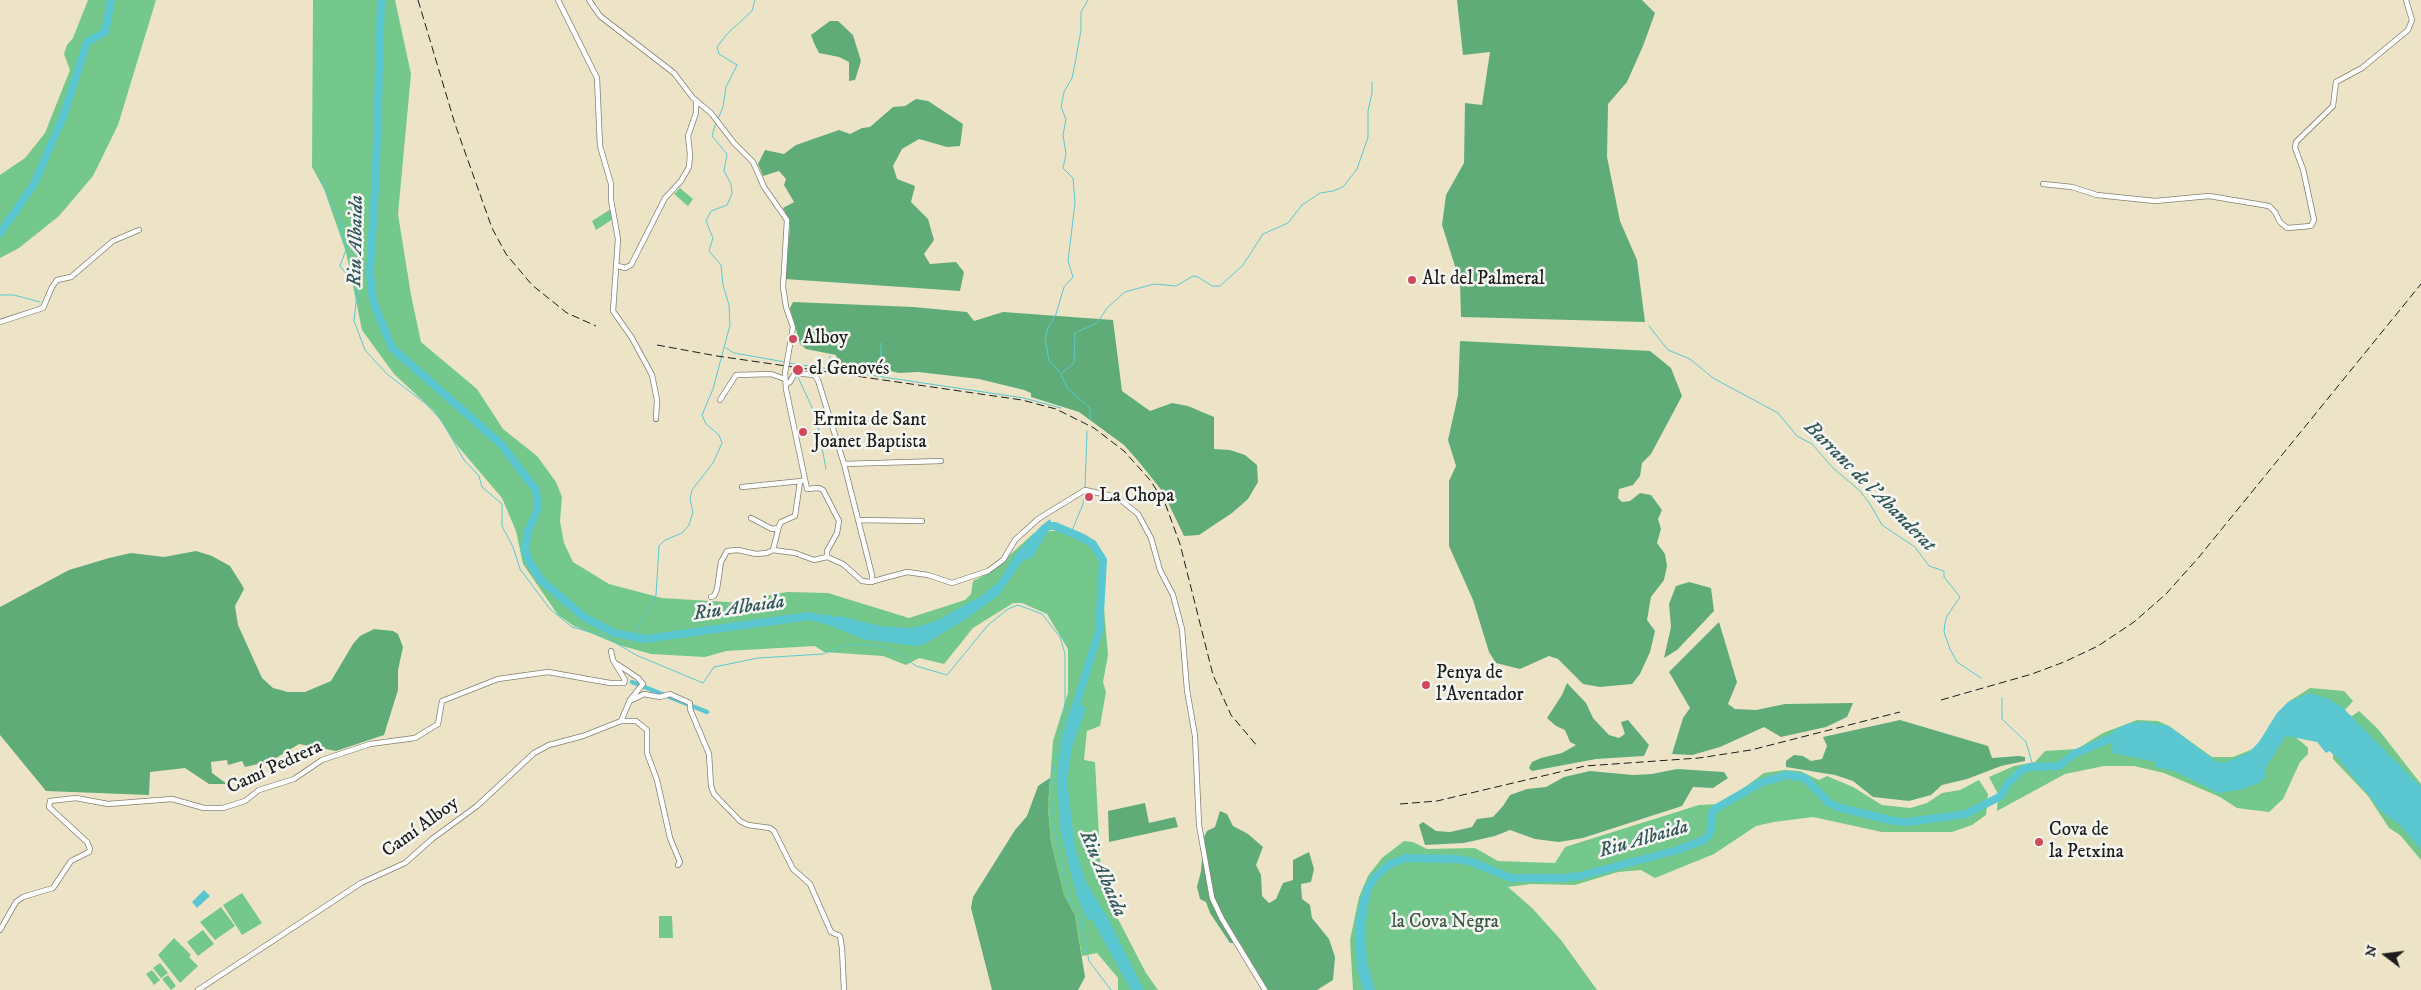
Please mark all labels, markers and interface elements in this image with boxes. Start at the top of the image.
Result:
water label: Riu Albaida [344,195,370,287]
place label: Alt del Palmeral [1422,269,1545,291]
marker: Alt del Palmeral [1406,274,1418,286]
place label: Alboy [803,328,848,350]
marker: Alboy [787,333,799,345]
place label: el Genovés [809,359,889,381]
marker: el Genovés [791,363,805,377]
place label: Ermita de Sant Joanet Baptista [813,410,927,454]
water label: Barranc de l'Abanderat [1799,417,1939,557]
marker: Ermita de Sant Joanet Baptista [797,426,809,438]
place label: La Chopa [1099,486,1174,508]
marker: La Chopa [1083,491,1095,503]
water label: Riu Albaida [692,591,786,627]
place label: Penya de l'Aventador [1436,663,1524,707]
marker: Penya de l'Aventador [1420,679,1432,691]
street label: Camí Pedrera [224,736,326,800]
street label: Camí Alboy [378,793,464,863]
water label: Riu Albaida [1597,816,1691,864]
place label: Cova de la Petxina [2049,820,2124,864]
water label: Riu Albaida [1073,827,1131,921]
marker: Cova de la Petxina [2033,836,2045,848]
park label: la Cova Negra [1391,912,1499,934]
north arrow [2361,930,2411,980]
text: N [2361,943,2382,959]

